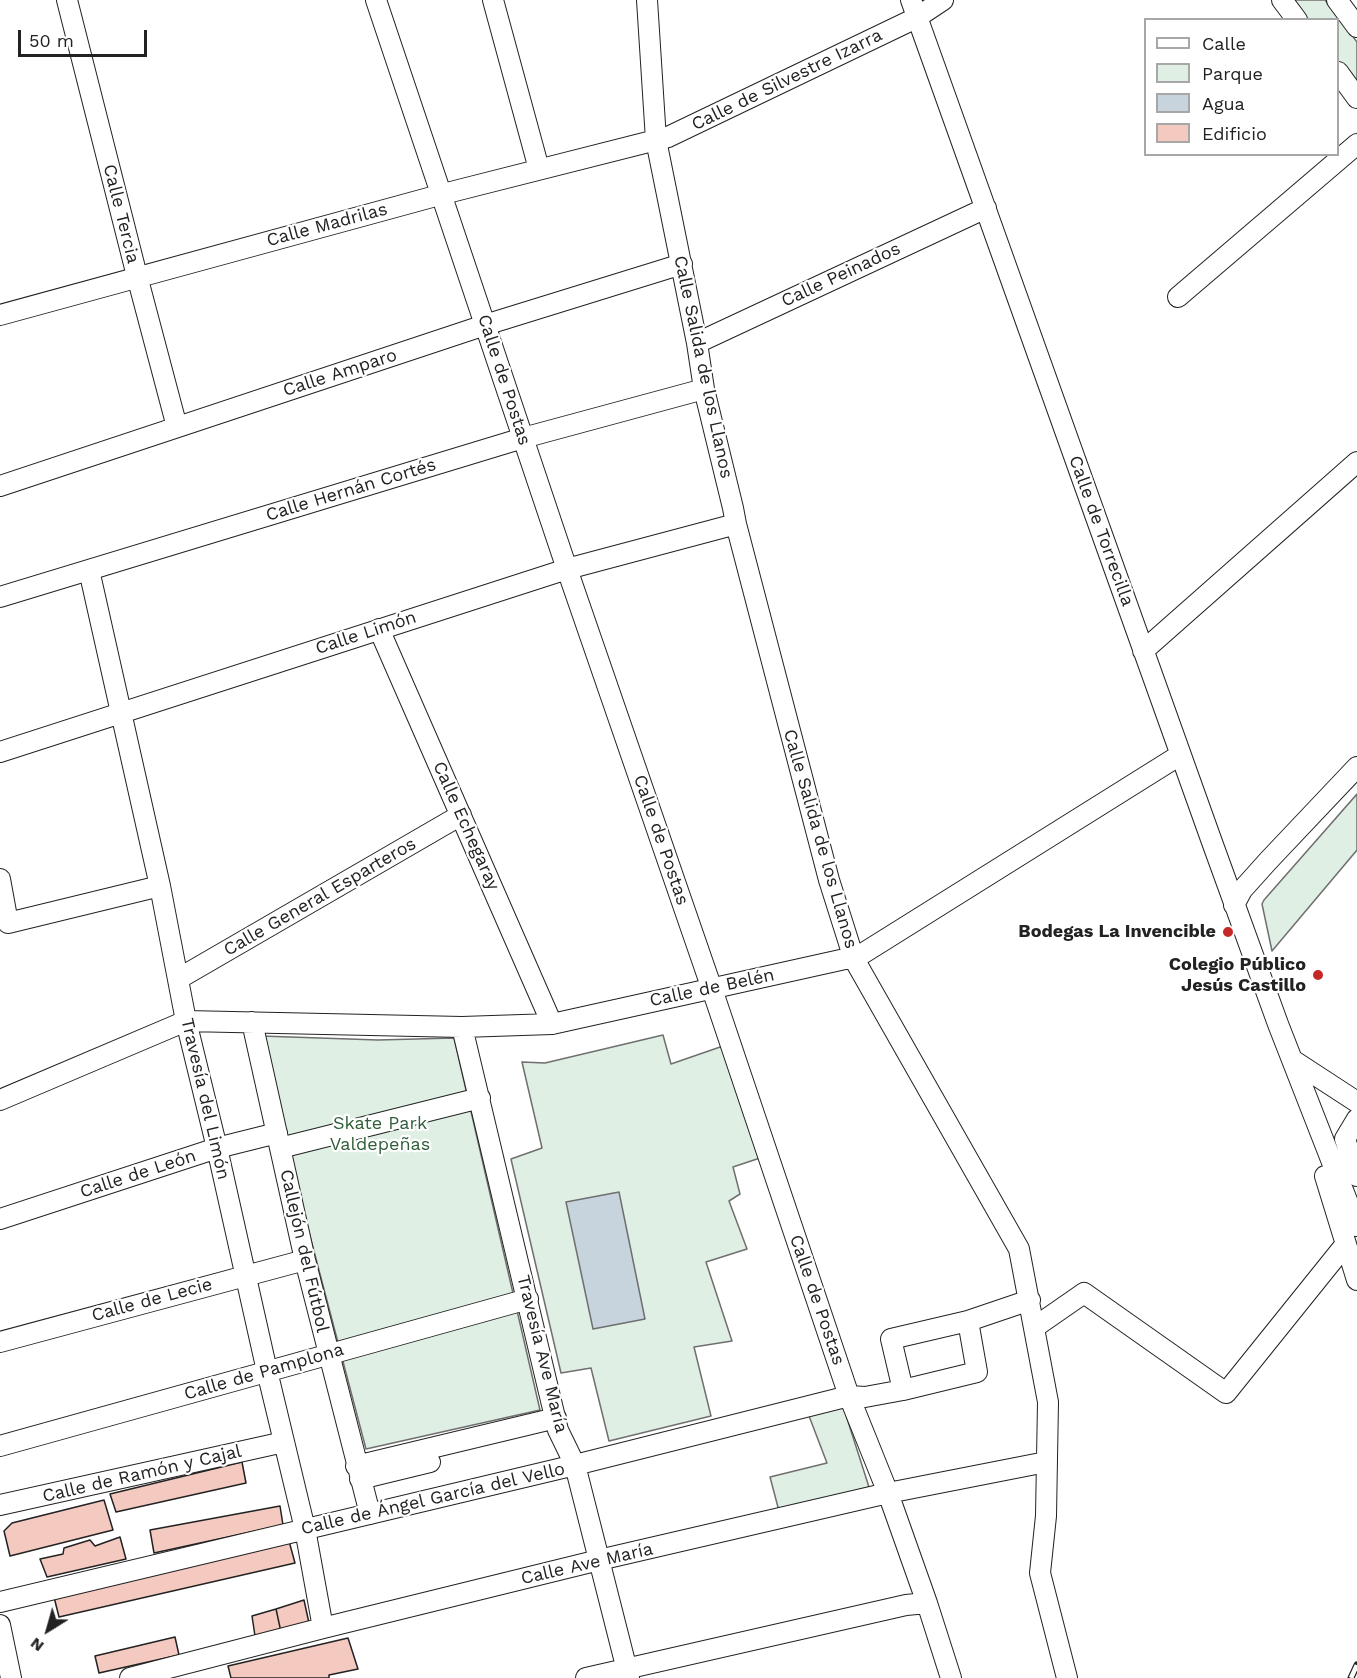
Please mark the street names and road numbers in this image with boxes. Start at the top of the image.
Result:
street label: Calle de Silvestre Izarra [688,24,886,136]
street label: Calle Tercia [98,162,144,266]
street label: Calle Madrilas [264,199,390,251]
street label: Calle Peinados [778,238,904,312]
street label: Calle Salida de los Llanos [669,254,737,480]
street label: Calle de Postas [473,312,535,448]
street label: Calle Amparo [280,344,400,402]
street label: Calle de Torrecilla [1064,453,1138,609]
street label: Calle Hernán Cortés [263,454,439,526]
street label: Calle Limón [313,607,419,659]
street label: Calle Salida de los Llanos [778,727,862,951]
street label: Calle Echegaray [428,758,504,894]
street label: Calle de Postas [629,772,693,908]
street label: Calle General Esparteros [220,833,420,961]
street label: Calle de Belén [648,964,776,1012]
street label: Travesía del Limón [176,1016,234,1182]
street label: Calle de León [77,1145,199,1203]
street label: Callejón del Fútbol [275,1167,333,1335]
street label: Calle de Postas [785,1232,849,1368]
street label: Travesía Ave María [512,1273,572,1435]
street label: Calle de Lecie [89,1274,215,1326]
street label: Calle de Pamplona [182,1339,346,1405]
street label: Calle de Ramón y Cajal [40,1441,244,1507]
street label: Calle de Ángel García del Vello [299,1458,567,1540]
street label: Calle Ave María [519,1538,655,1590]

